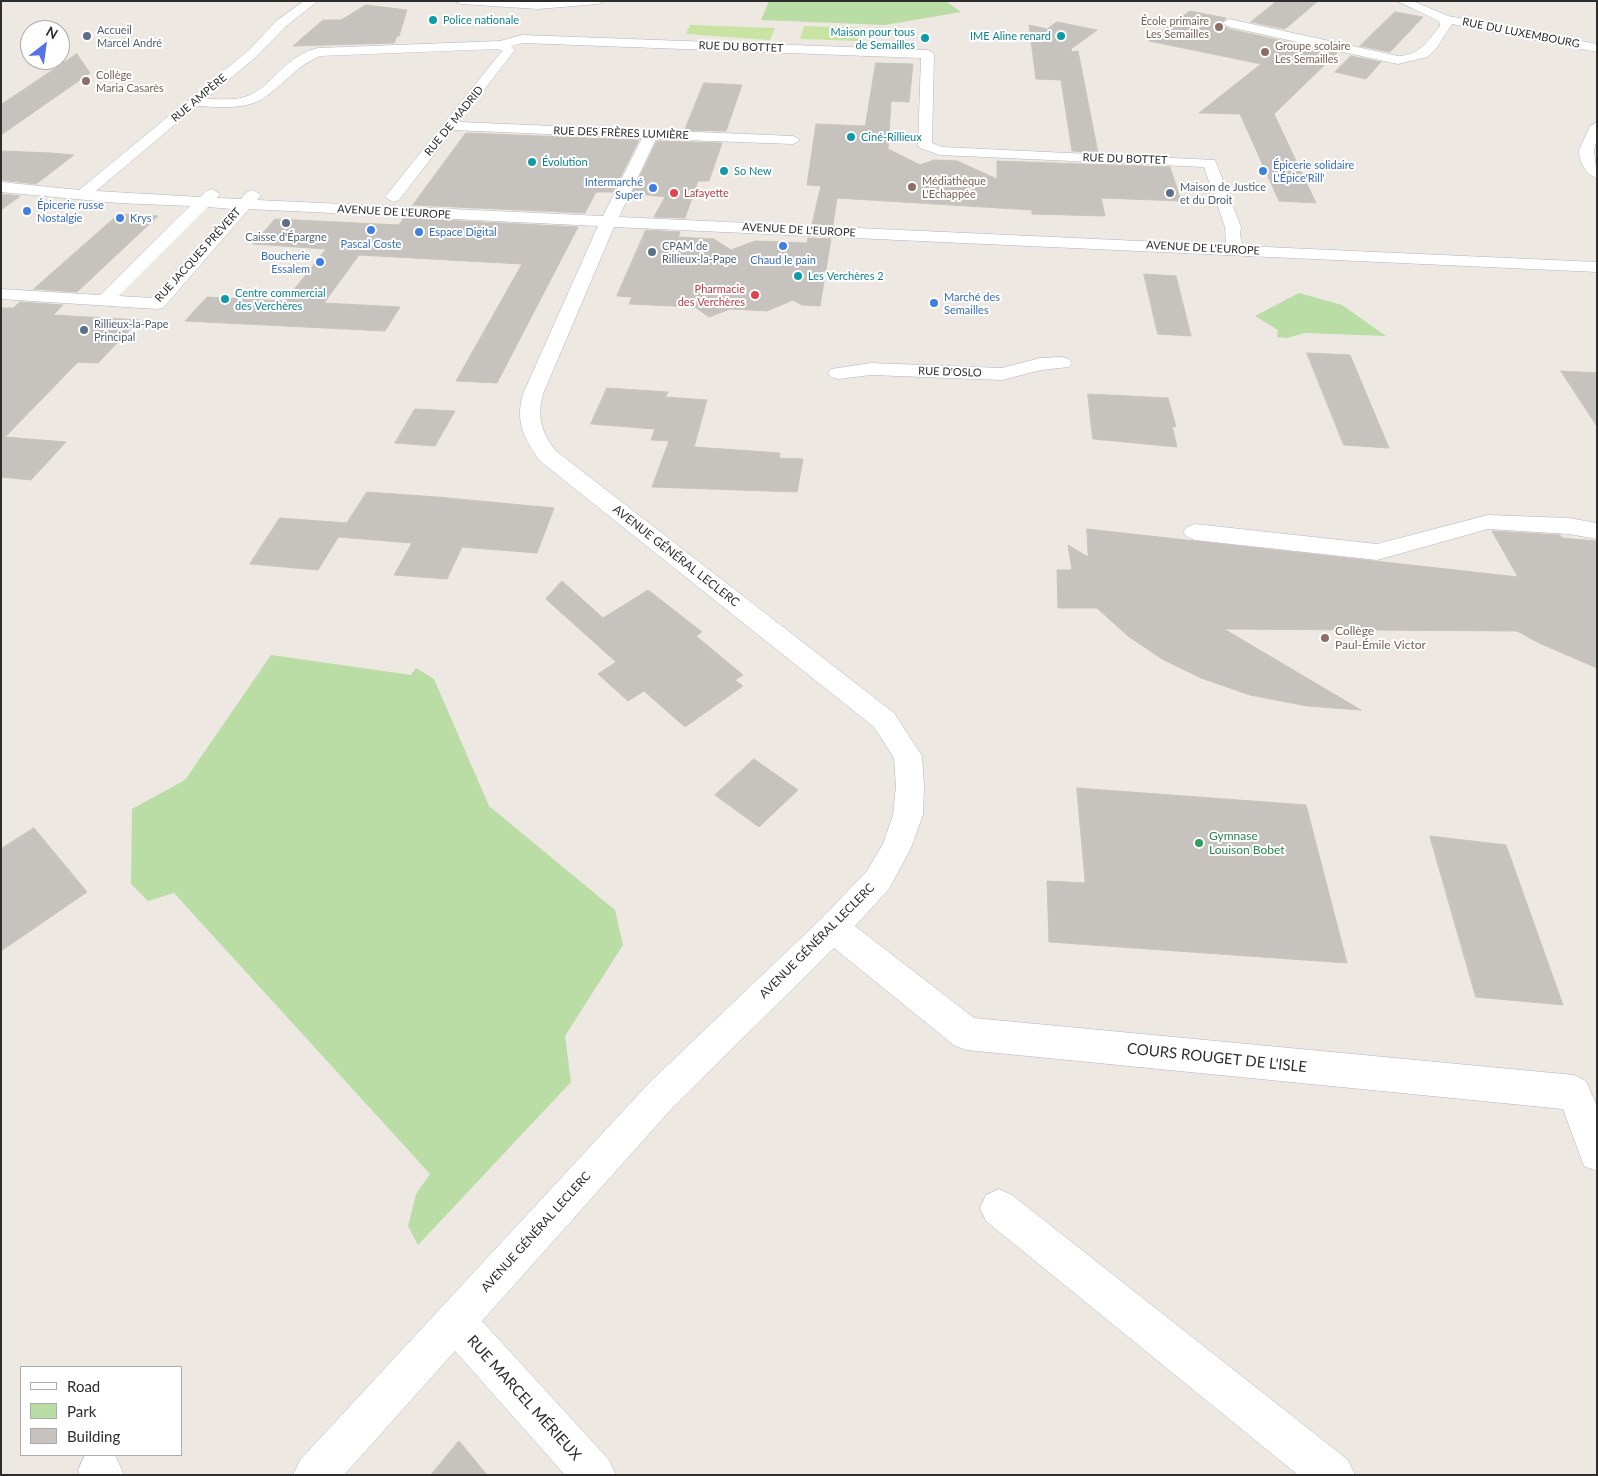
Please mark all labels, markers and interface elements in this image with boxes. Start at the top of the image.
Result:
place label: Police nationale [443,13,519,27]
marker: Police nationale [427,14,439,26]
place label: École primaire Les Semailles [1141,14,1209,40]
street label: RUE DU LUXEMBOURG [1461,15,1581,51]
north arrow [20,20,70,70]
marker: École primaire Les Semailles [1213,21,1225,33]
text: N [43,22,61,42]
place label: Accueil Marcel André [97,23,162,49]
place label: Maison pour tous de Semailles [830,25,915,51]
place label: IME Aline renard [970,29,1051,43]
marker: Accueil Marcel André [81,30,93,42]
marker: IME Aline renard [1055,30,1067,42]
marker: Maison pour tous de Semailles [919,32,931,44]
street label: RUE DU BOTTET [698,39,784,55]
place label: Groupe scolaire Les Semailles [1275,39,1350,65]
marker: Groupe scolaire Les Semailles [1259,46,1271,58]
place label: Collège Maria Casarès [96,68,164,94]
street label: RUE AMPÈRE [169,71,229,125]
marker: Collège Maria Casarès [80,75,92,87]
street label: RUE DE MADRID [422,83,486,159]
street label: RUE DES FRÈRES LUMIÈRE [553,124,689,142]
place label: Ciné-Rillieux [861,130,922,144]
marker: Ciné-Rillieux [845,131,857,143]
street label: RUE DU BOTTET [1082,151,1168,167]
place label: Évolution [542,155,588,169]
marker: Évolution [526,156,538,168]
place label: Épicerie solidaire L'Épice'Rill' [1273,158,1354,184]
place label: So New [734,164,772,178]
marker: So New [718,165,730,177]
marker: Épicerie solidaire L'Épice'Rill' [1257,165,1269,177]
place label: Médiathèque L'Echappée [922,174,986,200]
place label: Intermarché Super [585,175,643,201]
place label: Maison de Justice et du Droit [1180,180,1266,206]
marker: Médiathèque L'Echappée [906,181,918,193]
marker: Intermarché Super [647,182,659,194]
place label: Lafayette [684,186,729,200]
marker: Lafayette [668,187,680,199]
marker: Maison de Justice et du Droit [1164,187,1176,199]
place label: Épicerie russe Nostalgie [37,198,104,224]
street label: AVENUE DE L'EUROPE [337,202,451,222]
marker: Épicerie russe Nostalgie [21,205,33,217]
street label: RUE JACQUES PRÉVERT [152,205,244,305]
place label: Krys [130,211,152,225]
marker: Krys [114,212,126,224]
marker: Caisse d'Épargne [280,217,292,229]
street label: AVENUE DE L'EUROPE [742,220,856,240]
marker: Pascal Coste [365,224,377,236]
place label: Espace Digital [429,225,497,239]
marker: Espace Digital [413,226,425,238]
place label: Caisse d'Épargne [245,230,327,244]
place label: Pascal Coste [341,237,401,251]
street label: AVENUE DE L'EUROPE [1146,238,1260,258]
place label: CPAM de Rillieux-la-Pape [662,239,737,265]
marker: Chaud le pain [777,240,789,252]
marker: CPAM de Rillieux-la-Pape [646,246,658,258]
place label: Boucherie Essalem [261,249,310,275]
place label: Chaud le pain [750,253,816,267]
marker: Boucherie Essalem [314,256,326,268]
place label: Les Verchères 2 [808,269,884,283]
marker: Les Verchères 2 [792,270,804,282]
place label: Pharmacie des Verchères [678,282,745,308]
place label: Centre commercial des Verchères [235,286,325,312]
marker: Pharmacie des Verchères [749,289,761,301]
place label: Marché des Semailles [944,290,1000,316]
marker: Centre commercial des Verchères [219,293,231,305]
marker: Marché des Semailles [928,297,940,309]
place label: Rillieux-la-Pape Principal [94,317,169,343]
marker: Rillieux-la-Pape Principal [78,324,90,336]
street label: RUE D'OSLO [918,364,982,380]
street label: AVENUE GÉNÉRAL LECLERC [610,502,742,610]
place label: Collège Paul-Émile Victor [1335,624,1426,652]
marker: Collège Paul-Émile Victor [1319,632,1331,644]
place label: Gymnase Louison Bobet [1209,829,1285,857]
marker: Gymnase Louison Bobet [1193,837,1205,849]
street label: AVENUE GÉNÉRAL LECLERC [757,881,877,1001]
street label: COURS ROUGET DE L'ISLE [1126,1040,1308,1076]
street label: AVENUE GÉNÉRAL LECLERC [478,1169,594,1295]
street label: RUE MARCEL MÉRIEUX [463,1332,585,1464]
legend [20,1366,182,1456]
text: Road [67,1377,100,1395]
text: Park [67,1402,96,1420]
text: Building [67,1427,120,1445]

